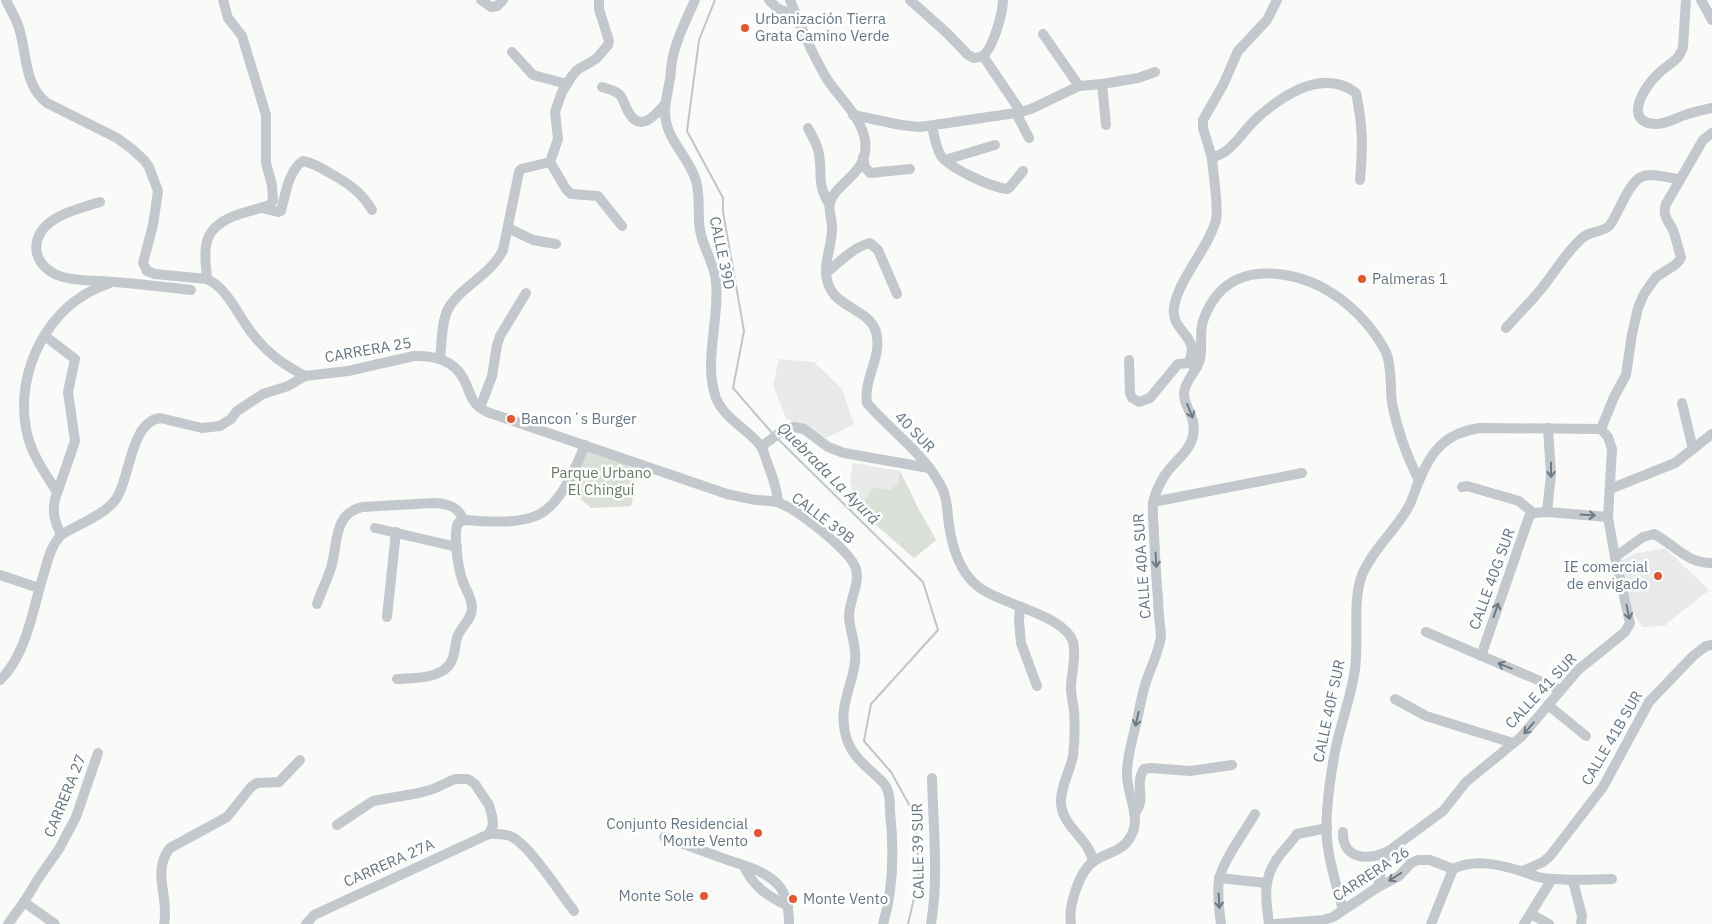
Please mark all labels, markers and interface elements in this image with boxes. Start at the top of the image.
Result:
place label: Urbanización Tierra Grata Camino Verde [755,9,890,45]
marker: Urbanización Tierra Grata Camino Verde [739,22,751,34]
street label: CALLE 39D [705,215,740,291]
place label: Palmeras 1 [1372,269,1448,288]
marker: Palmeras 1 [1356,273,1368,285]
street label: CARRERA 25 [323,333,413,366]
one-way arrow [1186,403,1195,418]
street label: 40 SUR [891,407,940,456]
place label: Bancon´s Burger [521,409,637,428]
marker: Bancon´s Burger [505,413,517,425]
water label: Quebrada La Ayurá [774,418,884,528]
one-way arrow [1546,462,1556,478]
park label: Parque Urbano El Chinguí [551,463,651,499]
street label: CALLE 39B [788,488,859,547]
one-way arrow [1580,511,1596,520]
street label: CALLE 40A SUR [1128,513,1155,620]
street label: CALLE 40G SUR [1464,525,1519,632]
one-way arrow [1151,552,1160,568]
place label: IE comercial de envigado [1564,557,1648,593]
marker: IE comercial de envigado [1652,570,1664,582]
one-way arrow [1492,602,1502,618]
one-way arrow [1624,604,1633,620]
street label: CALLE 41 SUR [1501,649,1580,732]
street label: CALLE 40F SUR [1308,658,1349,764]
one-way arrow [1498,661,1513,671]
street label: CALLE 41B SUR [1577,687,1646,788]
one-way arrow [1132,711,1141,727]
one-way arrow [1523,721,1534,734]
street label: CARRERA 27 [39,752,90,840]
street label: CALLE 39 SUR [907,803,928,899]
place label: Conjunto Residencial Monte Vento [606,814,748,850]
marker: Conjunto Residencial Monte Vento [752,827,764,839]
street label: CARRERA 27A [341,834,437,891]
street label: CARRERA 26 [1329,842,1413,905]
one-way arrow [1388,872,1402,883]
place label: Monte Sole [618,886,694,905]
place label: Monte Vento [803,889,888,908]
marker: Monte Sole [698,890,710,902]
marker: Monte Vento [787,893,799,905]
one-way arrow [1214,893,1223,909]

